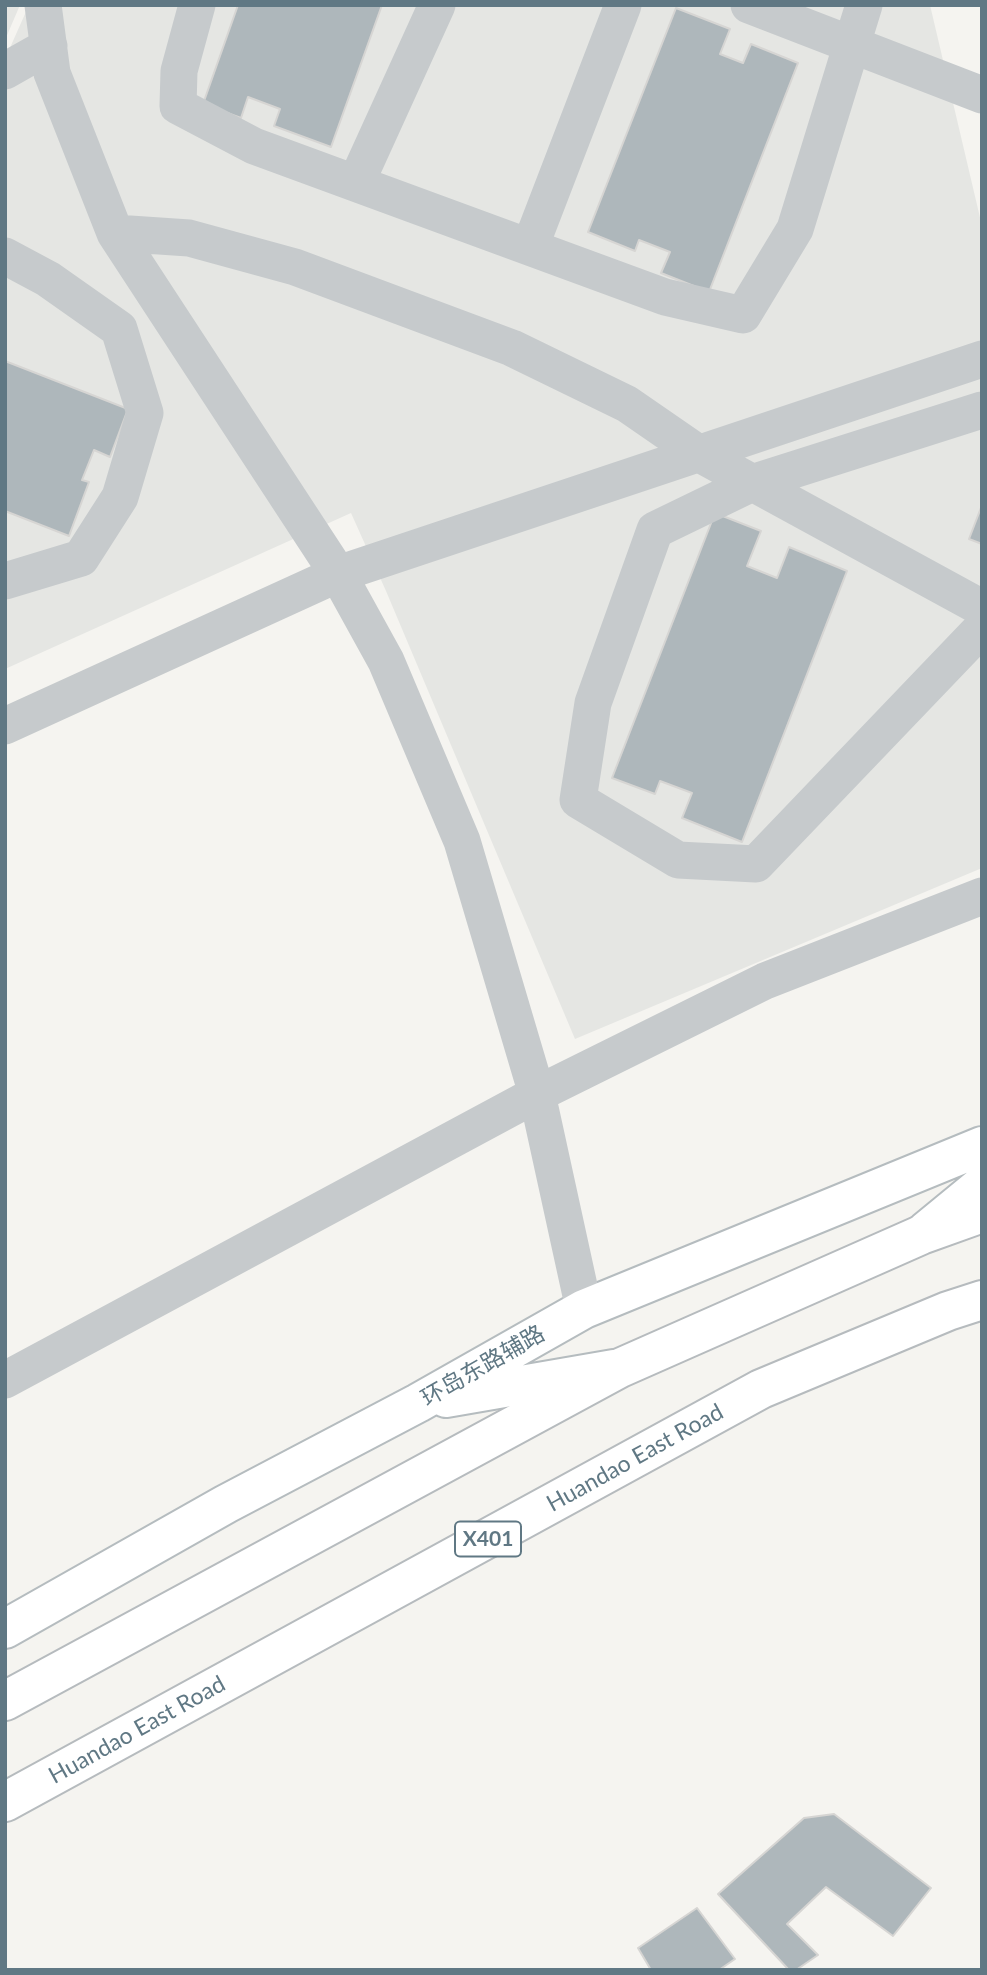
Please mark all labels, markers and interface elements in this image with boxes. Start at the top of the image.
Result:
street label: 环岛东路辅路 [416,1320,550,1412]
street label: Huandao East Road [542,1398,728,1518]
road number: X401 [455,1522,521,1556]
street label: Huandao East Road [44,1670,230,1790]

